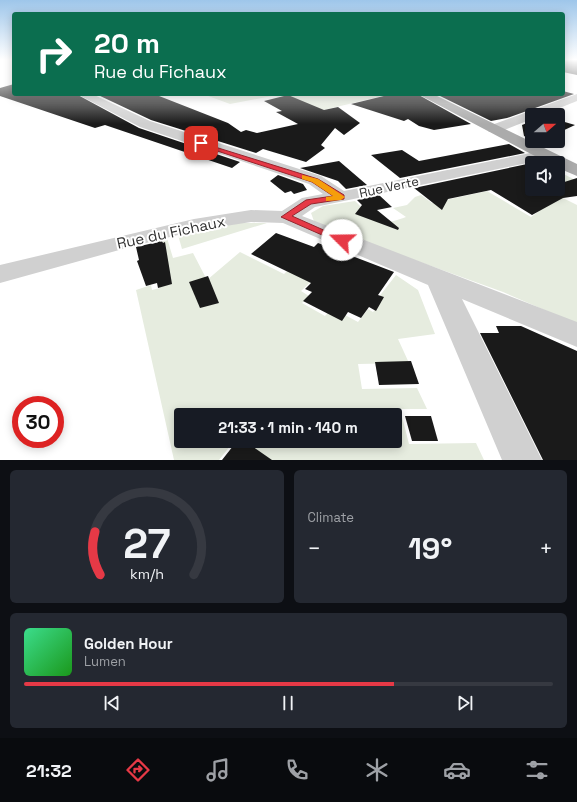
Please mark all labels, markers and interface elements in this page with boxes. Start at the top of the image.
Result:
text: 20 m [94,25,160,61]
icon: right [28,28,80,80]
text: Rue du Fichaux [94,60,227,83]
north arrow [525,108,565,148]
map controls [525,108,565,196]
pin [184,126,218,160]
icon: arrive [190,132,212,154]
button: sound [525,156,565,196]
street label: Rue Verte [358,172,420,202]
street label: Rue du Fichaux [115,211,227,253]
position arrow [321,219,363,261]
speed limit sign: 30 [12,396,64,448]
text: 21:33 · 1 min · 140 m [218,418,358,437]
text: Climate [308,509,354,526]
text: 27 [123,516,170,569]
text: 19° [408,529,452,568]
text: − [308,534,321,562]
text: + [539,534,553,562]
text: km/h [130,564,164,582]
text: Golden Hour [84,634,173,653]
text: Lumen [84,653,126,670]
icon: previous [101,692,123,714]
icon: pause [277,692,299,714]
icon: next [454,692,476,714]
icon: directions [124,756,152,784]
icon: music [204,756,232,784]
icon: phone [283,756,311,784]
icon: climate [363,756,391,784]
icon: car [443,756,471,784]
icon: filters [523,756,551,784]
text: 21:32 [26,759,72,782]

